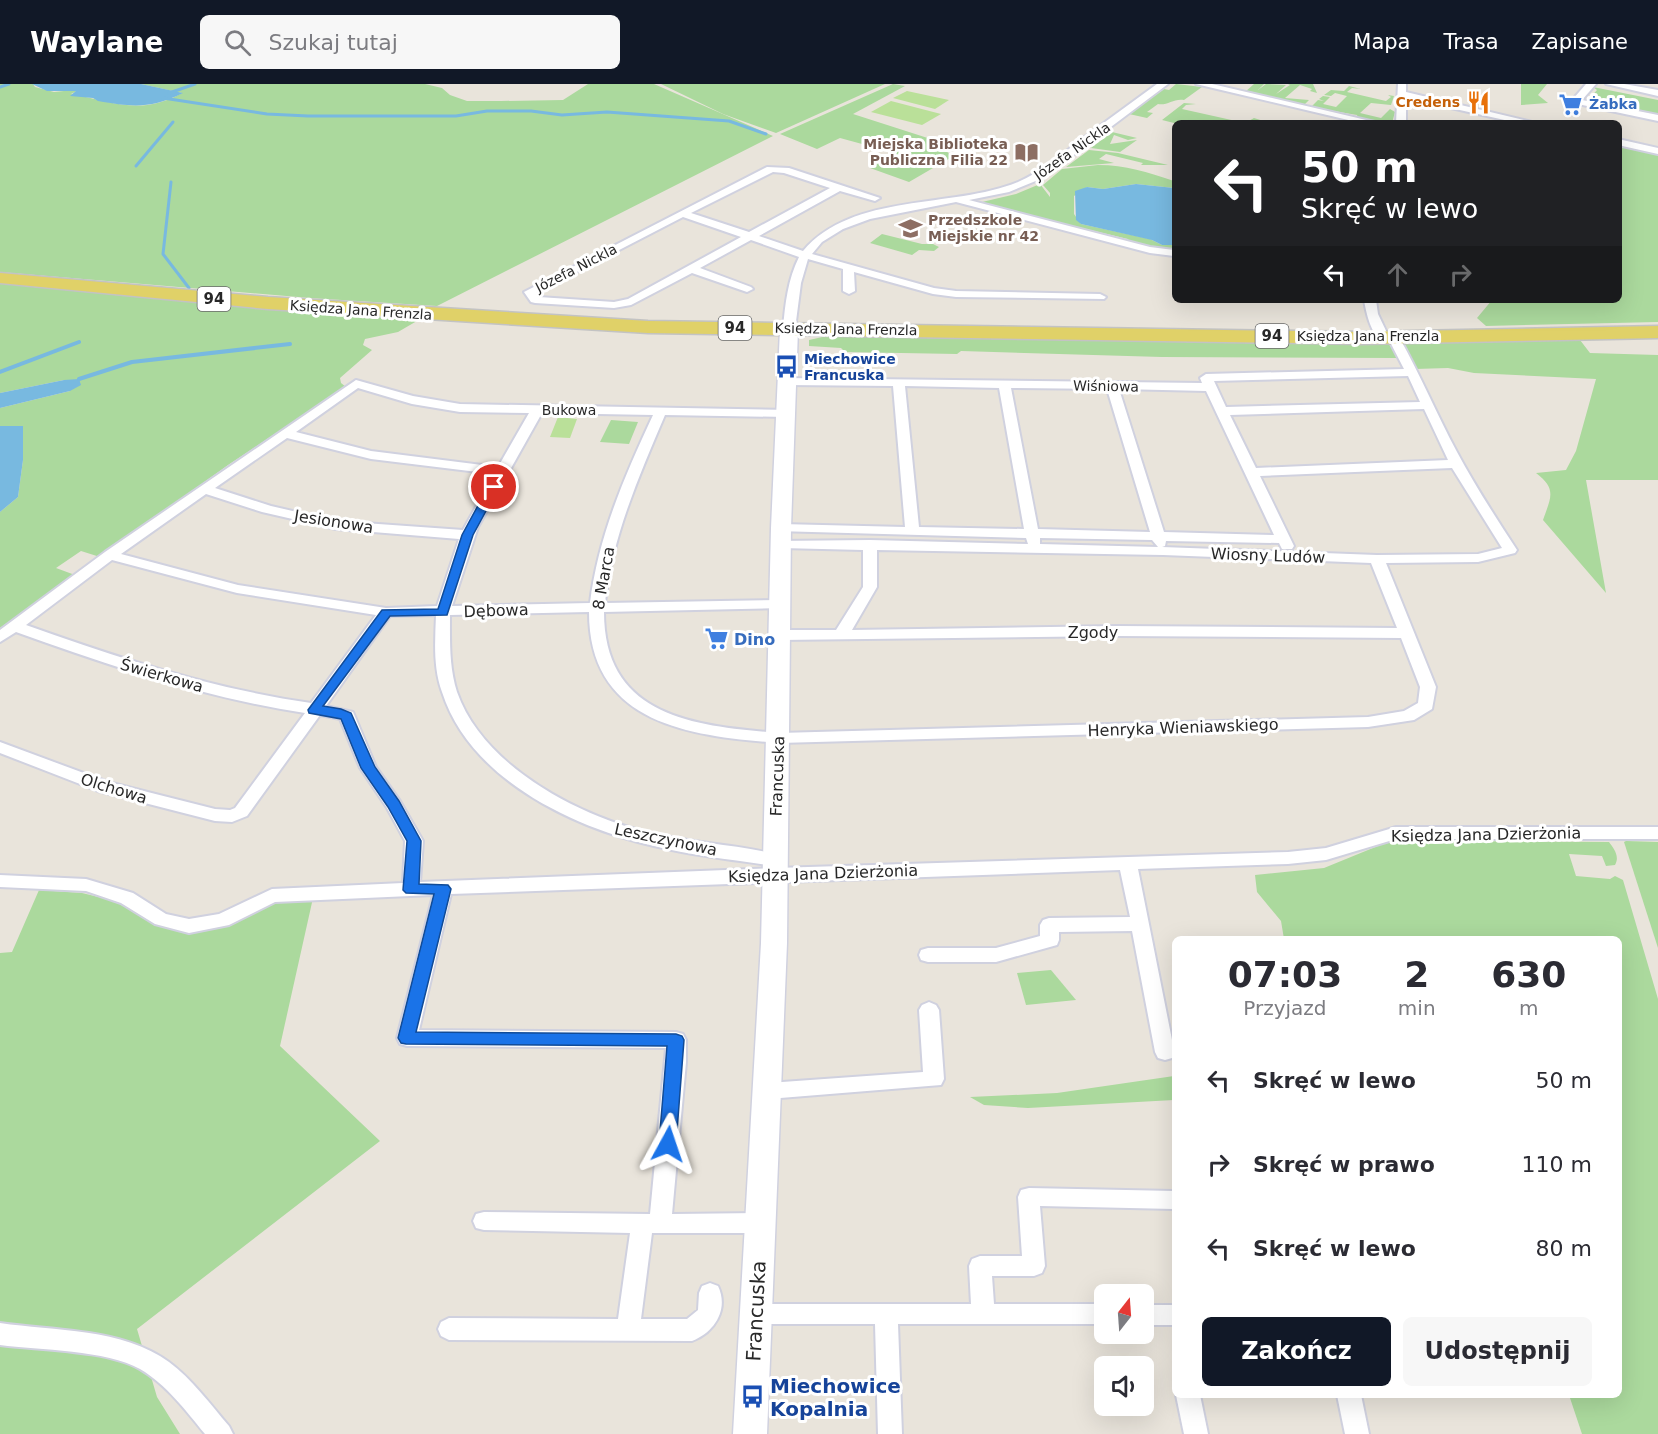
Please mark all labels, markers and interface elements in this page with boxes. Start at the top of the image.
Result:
search box [200,15,620,69]
text: Waylane [30,26,164,59]
icon: search [221,26,254,59]
text: Szukaj tutaj [269,30,398,55]
text: Mapa [1353,30,1410,54]
text: Trasa [1443,30,1499,54]
text: Zapisane [1532,30,1628,54]
restaurant icon: Credens [1465,89,1491,115]
supermarket icon: Żabka [1558,91,1584,117]
place label: Credens [1396,94,1460,110]
place label: Żabka [1589,96,1637,112]
street label: Józefa Nickla [1030,119,1113,184]
place label: Miejska Biblioteka Publiczna Filia 22 [863,136,1008,168]
library icon: Miejska Biblioteka Publiczna Filia 22 [1013,139,1039,165]
text: 50 m [1301,143,1418,192]
icon: left [1202,144,1280,222]
text: Skręć w lewo [1301,193,1478,224]
place label: Przedszkole Miejskie nr 42 [928,212,1039,244]
school or university icon: Przedszkole Miejskie nr 42 [897,215,923,241]
street label: Józefa Nickla [532,241,619,296]
icon: left [1318,258,1351,291]
icon: ahead [1381,258,1414,291]
icon: right [1444,258,1477,291]
road number: 94 [198,287,230,311]
street label: Księdza Jana Frenzla [289,297,433,323]
road number: 94 [718,316,752,340]
street label: Księdza Jana Frenzla [775,320,917,338]
road number: 94 [1256,324,1288,348]
street label: Księdza Jana Frenzla [1297,328,1439,344]
place label: Miechowice Francuska [804,351,896,383]
bus stop icon: Miechowice Francuska [773,354,799,380]
street label: Wiśniowa [1073,377,1139,395]
street label: Bukowa [542,402,596,418]
pin [468,461,519,512]
icon: arrive [477,470,510,503]
street label: Jesionowa [292,506,375,537]
street label: Wiosny Ludów [1210,544,1326,567]
street label: 8 Marca [589,545,618,611]
street label: Dębowa [463,600,529,621]
street label: Zgody [1068,623,1118,642]
supermarket icon: Dino [703,626,729,652]
place label: Dino [734,630,775,649]
street label: Świerkowa [118,655,206,696]
street label: Henryka Wieniawskiego [1087,715,1279,740]
street label: Francuska [767,735,788,817]
street label: Olchowa [78,769,149,808]
street label: Leszczynowa [613,819,719,860]
street label: Księdza Jana Dzierżonia [1391,823,1581,846]
street label: Księdza Jana Dzierżonia [728,861,918,886]
text: 07:03 [1228,954,1342,995]
text: 2 [1404,954,1429,995]
text: 630 [1491,954,1566,995]
text: Przyjazd [1243,996,1327,1020]
text: min [1398,996,1436,1020]
text: m [1519,996,1539,1020]
icon: left [1202,1064,1235,1097]
text: Skręć w lewo [1253,1068,1416,1093]
text: 50 m [1536,1068,1592,1093]
position arrow [636,1112,700,1176]
icon: right [1202,1148,1235,1181]
text: Skręć w prawo [1253,1152,1435,1177]
text: 110 m [1522,1152,1592,1177]
icon: left [1202,1232,1235,1265]
text: Skręć w lewo [1253,1236,1416,1261]
text: 80 m [1536,1236,1592,1261]
street label: Francuska [741,1260,771,1362]
north arrow [1094,1284,1154,1344]
map controls [1094,1284,1154,1416]
button: Zakończ [1202,1317,1391,1386]
button: Udostępnij [1403,1317,1592,1386]
button: sound [1094,1356,1154,1416]
place label: Miechowice Kopalnia [770,1374,901,1421]
bus stop icon: Miechowice Kopalnia [739,1384,765,1410]

